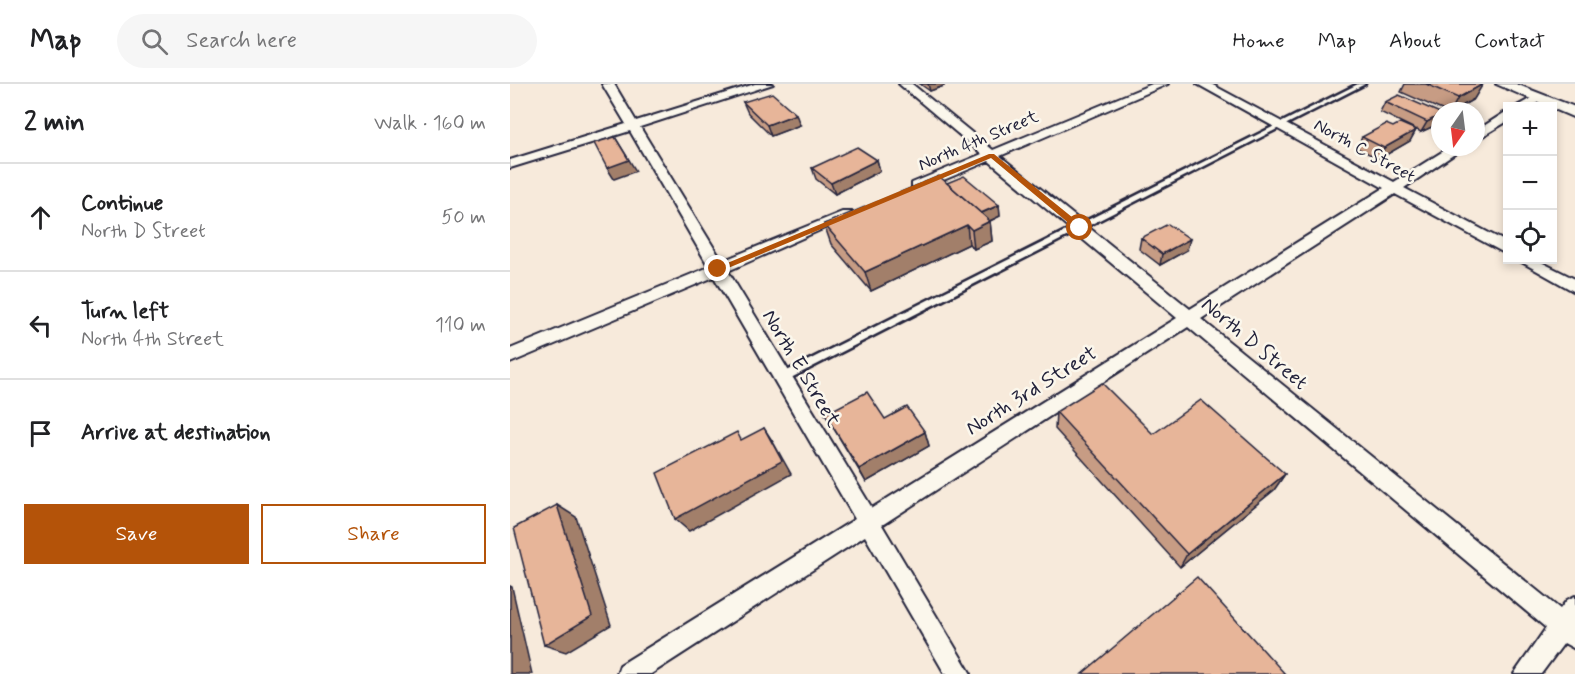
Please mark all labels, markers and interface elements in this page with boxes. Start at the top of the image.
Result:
search box [117,14,537,68]
text: Map [30,23,81,60]
icon: search [138,25,171,58]
text: Search here [186,27,297,55]
text: Home [1233,27,1285,55]
text: Map [1318,27,1356,55]
text: About [1389,27,1441,55]
text: Contact [1474,27,1545,55]
north arrow [1431,102,1485,156]
map controls [1503,102,1557,264]
button: + [1503,102,1557,156]
street label: North 4th Street [914,105,1043,177]
text: 2 min [24,106,85,140]
text: Walk · 160 m [374,110,486,137]
street label: North C Street [1309,113,1420,189]
button: − [1503,156,1557,210]
text: Continue [81,190,163,218]
icon: ahead [24,201,57,234]
text: 50 m [441,204,486,231]
button: locate [1503,210,1557,264]
route start [1066,214,1092,240]
text: North D Street [81,218,206,245]
route end [704,255,730,281]
street label: North D Street [1195,291,1314,397]
text: Turn left [81,298,169,326]
street label: North E Street [755,305,848,433]
icon: left [24,309,57,342]
text: 110 m [435,312,486,339]
text: North 4th Street [81,326,224,353]
street label: North 3rd Street [961,339,1103,442]
icon: arrive [24,417,57,450]
text: Arrive at destination [81,419,271,447]
button: Save [24,504,249,564]
button: Share [261,504,486,564]

